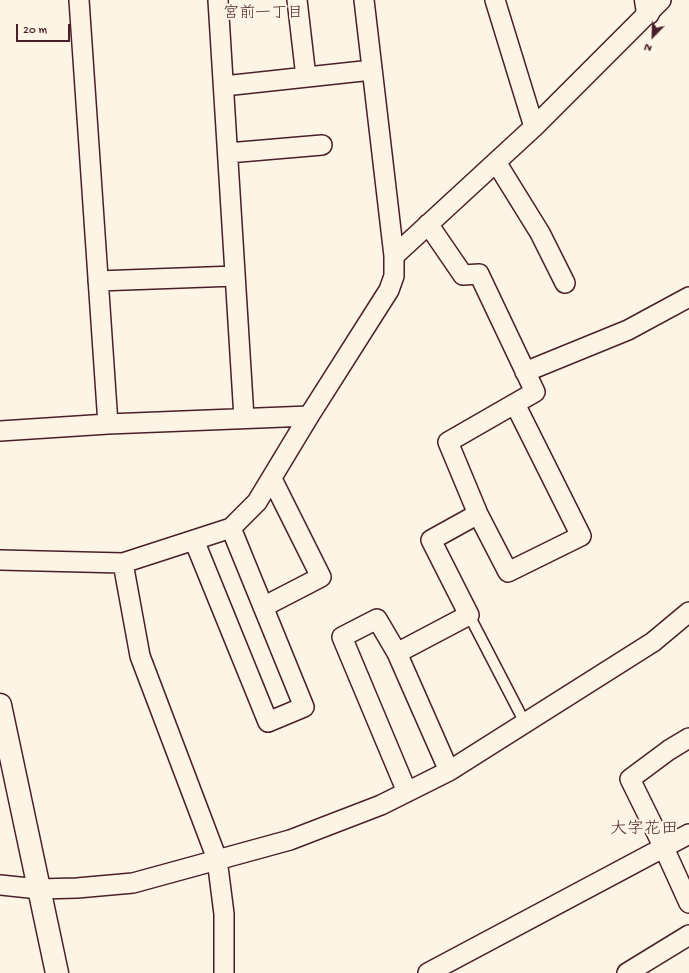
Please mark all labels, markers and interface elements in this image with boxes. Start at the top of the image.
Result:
district label: 宮前一丁目 [223,5,303,25]
scale bar [18,16,72,42]
north arrow [633,16,673,56]
text: 20 m [23,24,47,38]
text: N [643,40,654,54]
district label: 大字花田 [610,820,678,840]

